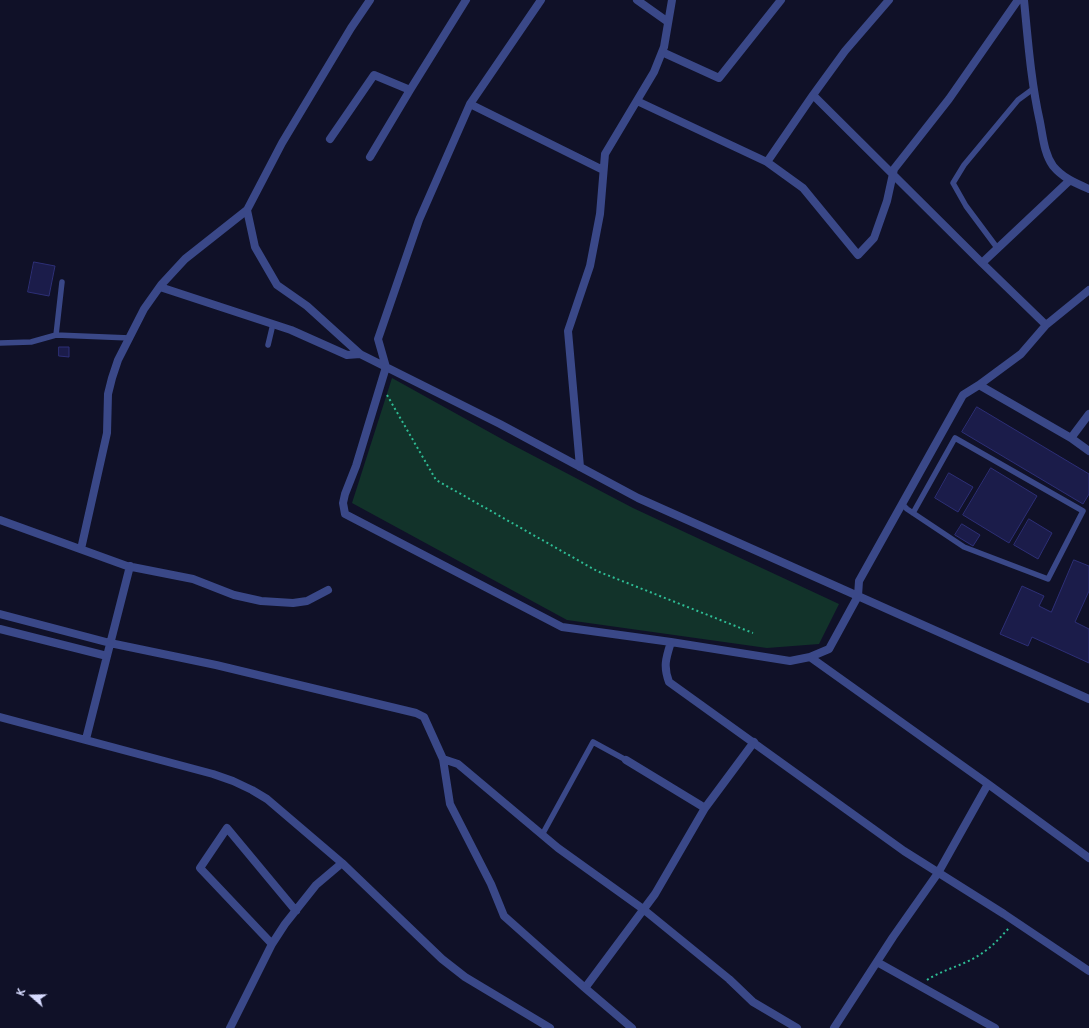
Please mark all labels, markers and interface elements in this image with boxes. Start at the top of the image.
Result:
north arrow [12,976,52,1016]
text: K [13,986,28,998]

